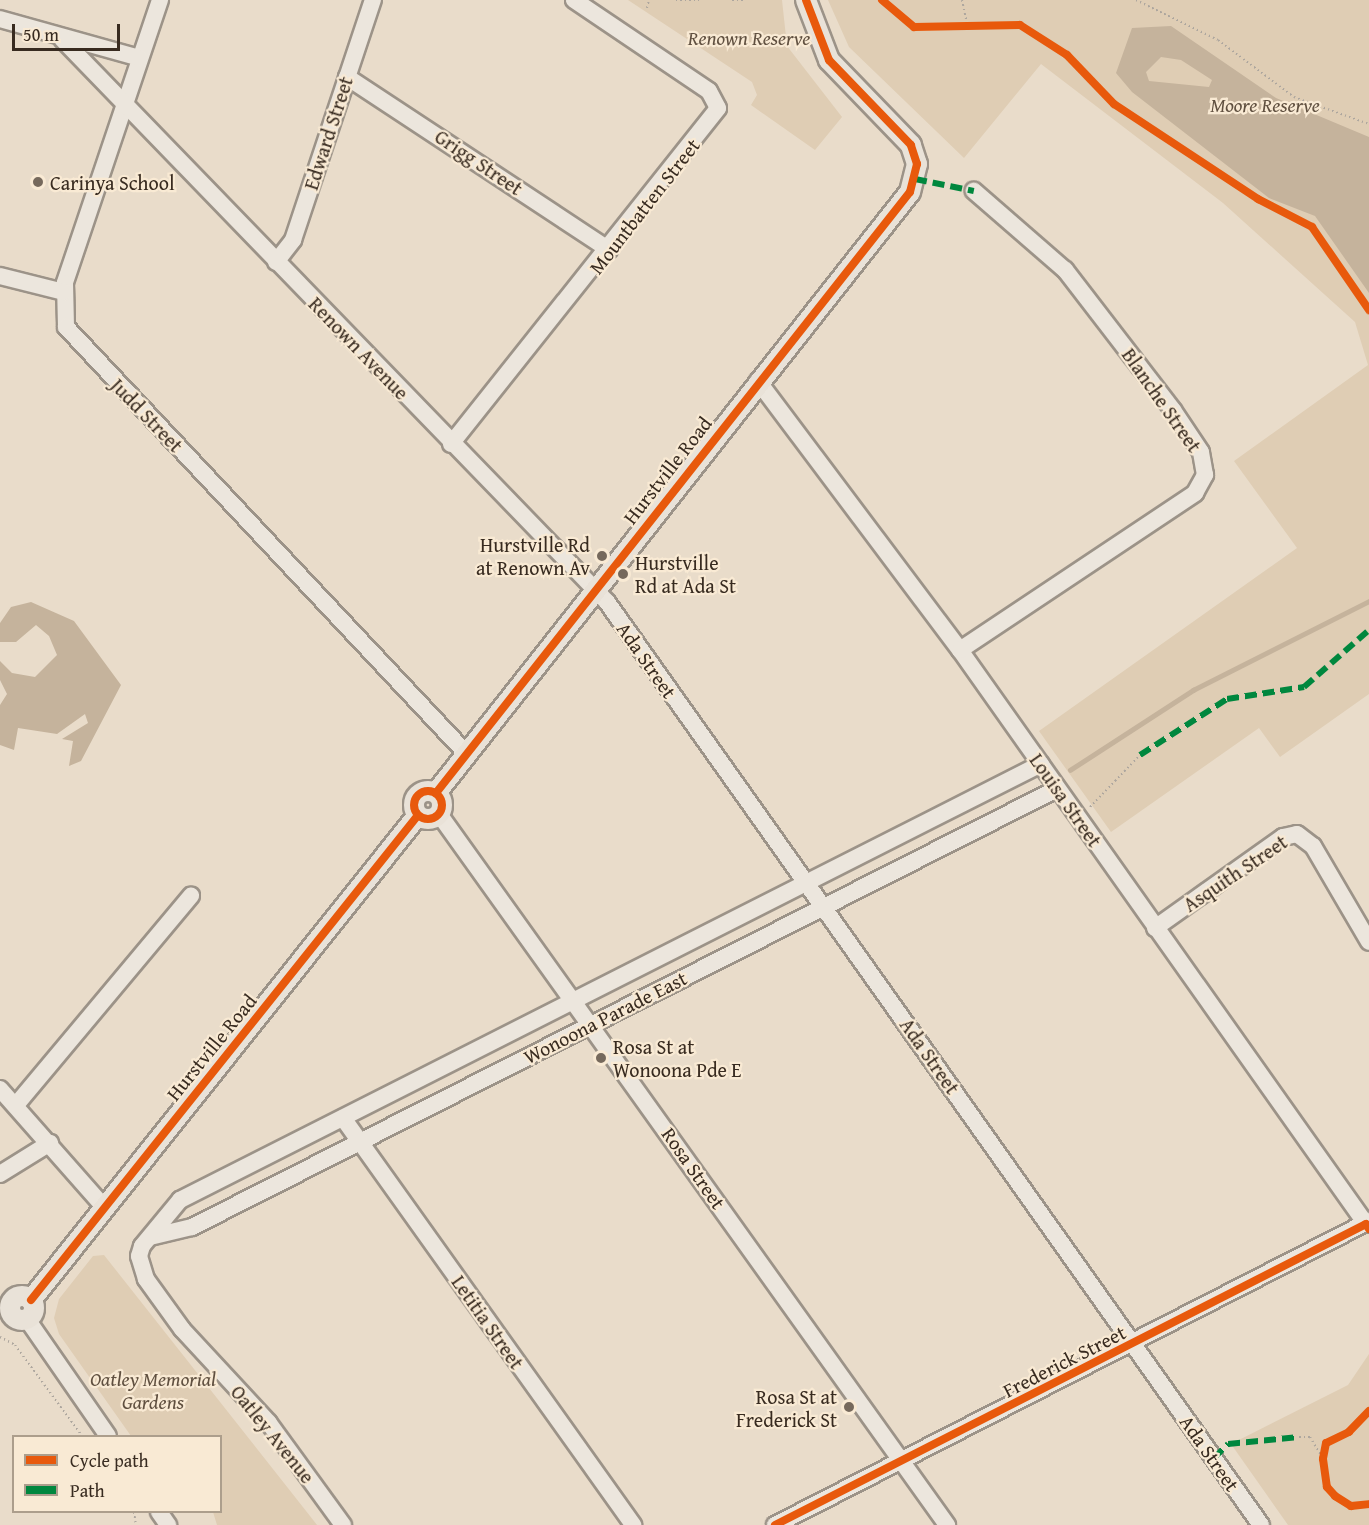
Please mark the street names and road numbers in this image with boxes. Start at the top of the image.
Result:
street label: Edward Street [298,73,358,193]
street label: Grigg Street [431,124,527,200]
street label: Mountbatten Street [584,134,704,278]
street label: Renown Avenue [304,292,414,404]
street label: Blanche Street [1117,343,1207,457]
street label: Judd Street [106,373,188,457]
street label: Hurstville Road [618,411,716,529]
street label: Ada Street [612,617,682,703]
street label: Louisa Street [1025,749,1107,851]
street label: Asquith Street [1178,829,1292,917]
street label: Wonoona Parade East [519,965,691,1069]
street label: Hurstville Road [161,989,261,1105]
street label: Ada Street [895,1013,965,1099]
street label: Rosa Street [657,1123,731,1213]
street label: Letitia Street [447,1270,529,1374]
street label: Frederick Street [999,1320,1129,1402]
street label: Oatley Avenue [226,1380,320,1488]
street label: Ada Street [1175,1410,1245,1496]

